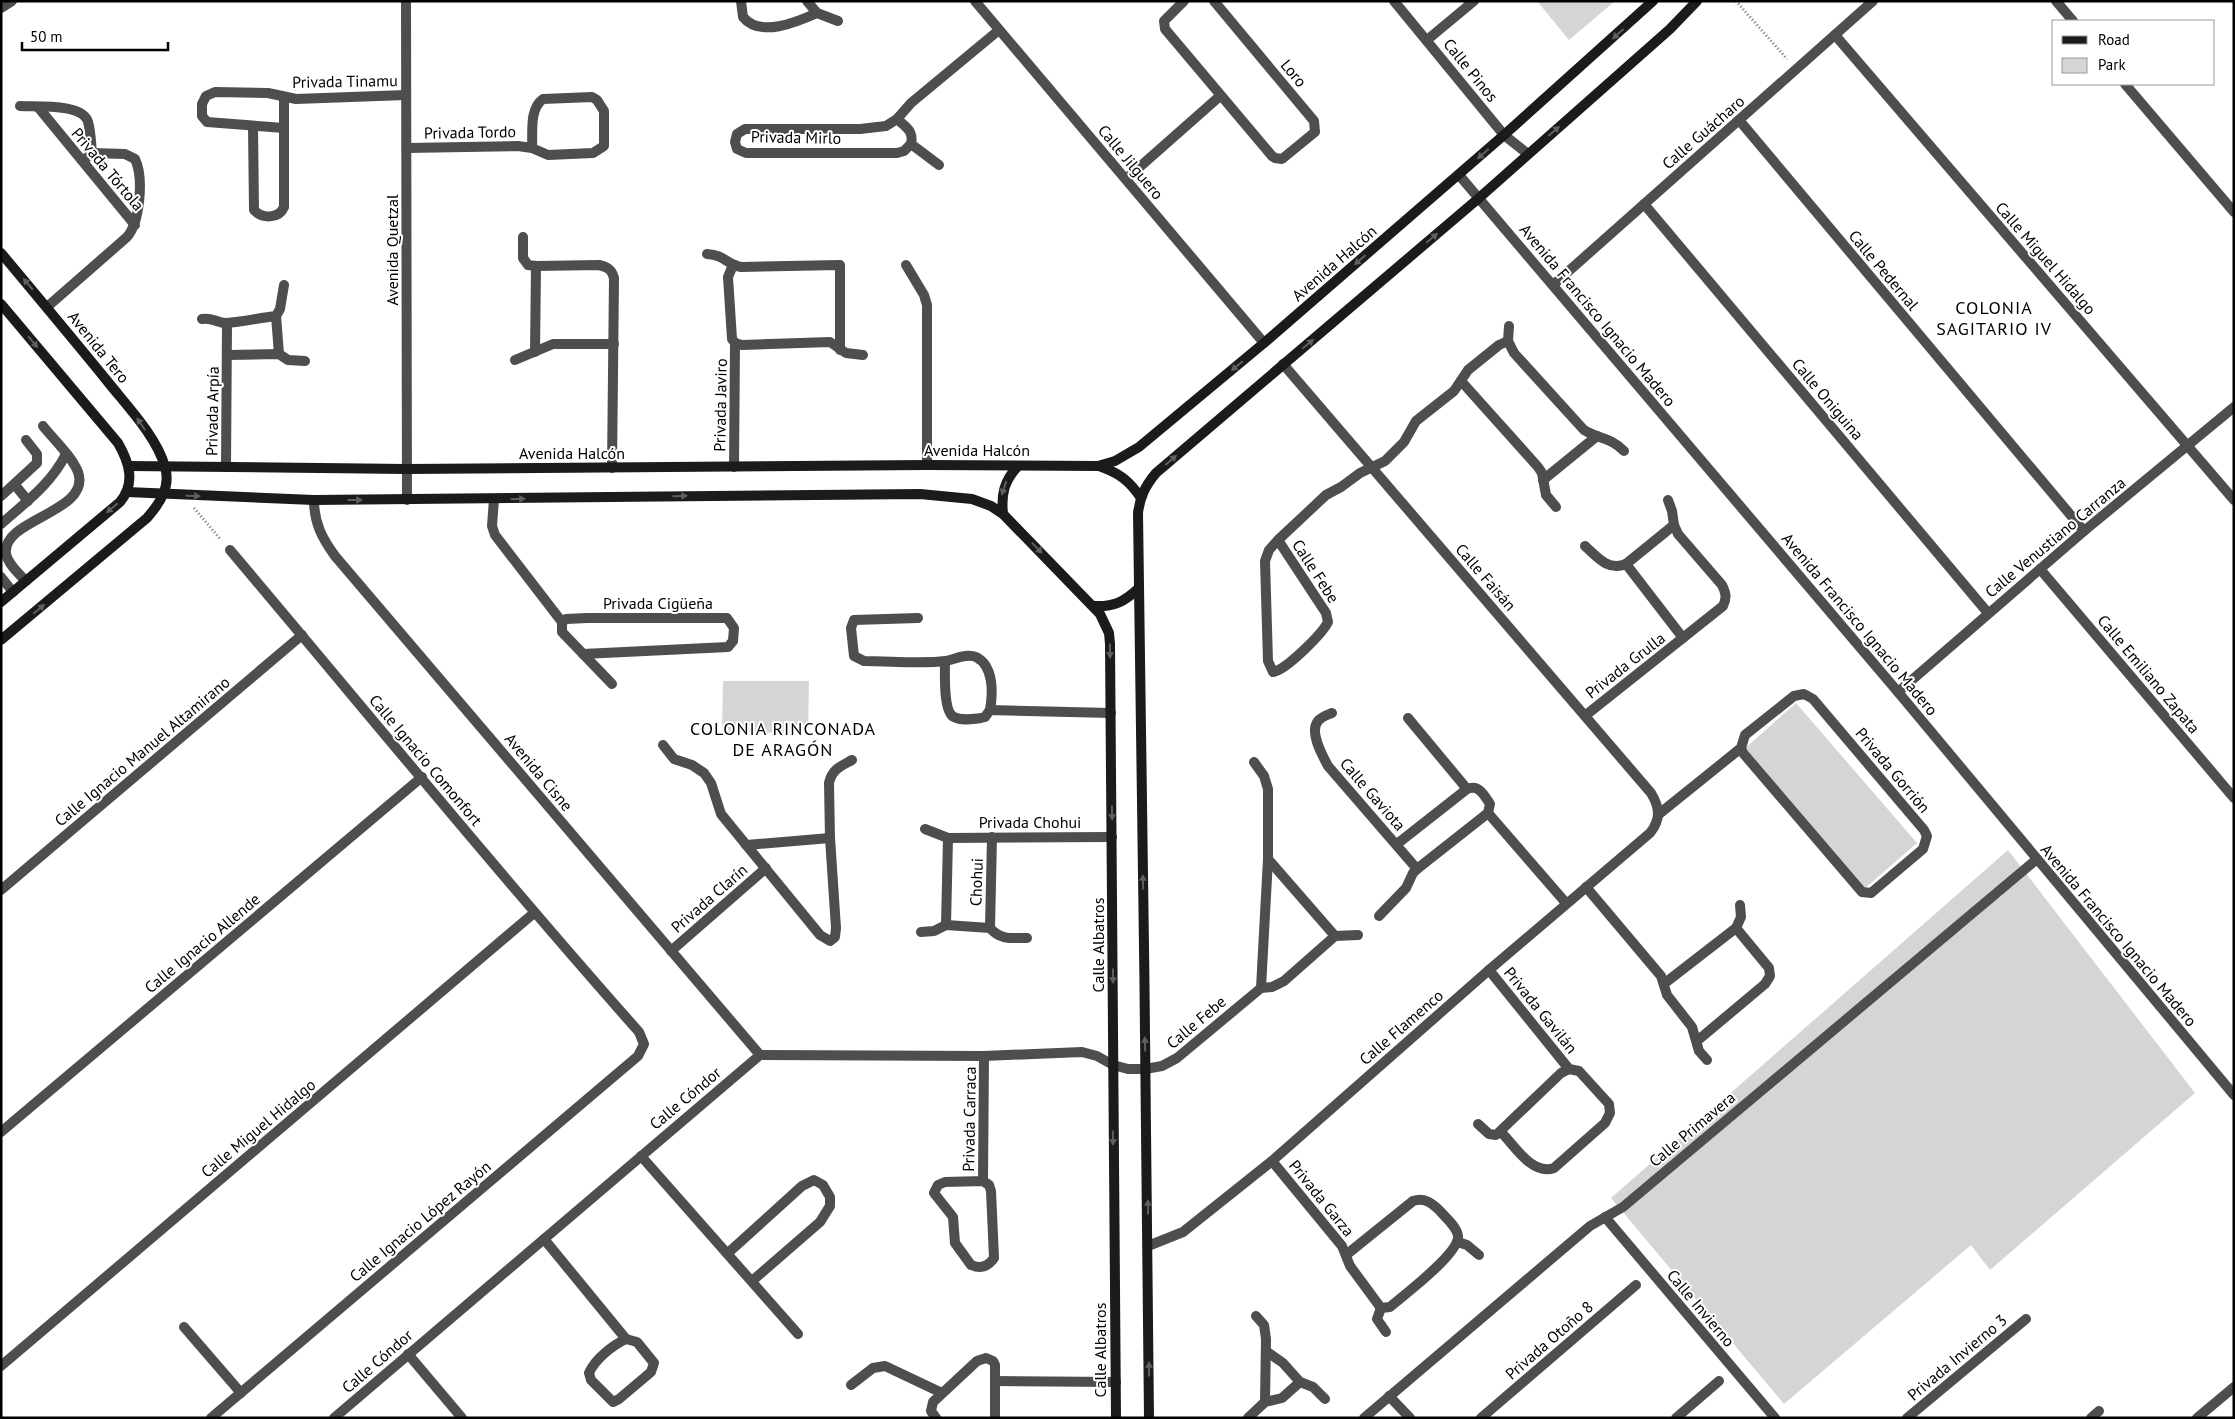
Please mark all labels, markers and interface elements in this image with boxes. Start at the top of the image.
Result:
scale bar [22,20,169,52]
legend [2052,20,2215,85]
text: 50 m [30,27,63,46]
one-way arrow [1612,28,1624,40]
text: Road [2098,30,2130,49]
street label: Calle Pinos [1439,34,1503,106]
street label: Loro [1277,55,1311,91]
text: Park [2098,55,2126,74]
street label: Privada Tinamu [292,70,398,92]
street label: Calle Guácharo [1658,91,1748,173]
street label: Privada Tordo [424,121,516,143]
street label: Calle Jilguero [1094,121,1168,203]
street label: Privada Tórtola [68,123,148,215]
street label: Privada Mirlo [751,126,841,148]
one-way arrow [1547,126,1560,137]
one-way arrow [1477,148,1490,159]
street label: Avenida Quetzal [382,194,402,306]
street label: Calle Miguel Hidalgo [1991,197,2101,319]
street label: Avenida Francisco Ignacio Madero [1516,220,1680,410]
street label: Avenida Halcón [1287,221,1381,305]
street label: Calle Pedernal [1845,226,1924,314]
one-way arrow [1425,233,1438,244]
one-way arrow [1354,254,1366,265]
one-way arrow [22,278,33,291]
district label: COLONIA SAGITARIO IV [1936,296,2052,340]
street label: Avenida Tero [64,307,134,387]
one-way arrow [27,335,38,348]
one-way arrow [1301,338,1314,349]
street label: Calle Oniguina [1788,354,1868,444]
street label: Privada Javiro [709,358,731,452]
one-way arrow [1230,360,1243,371]
street label: Privada Arpía [201,366,223,456]
one-way arrow [136,417,146,431]
street label: Avenida Halcón [924,440,1030,460]
street label: Avenida Halcón [519,443,625,463]
one-way arrow [1164,455,1177,466]
street label: Calle Venustiano Carranza [1981,472,2129,602]
one-way arrow [1000,481,1008,496]
one-way arrow [185,492,201,500]
one-way arrow [672,492,688,500]
one-way arrow [510,495,526,503]
one-way arrow [347,496,363,504]
one-way arrow [106,503,119,514]
street label: Avenida Francisco Ignacio Madero [1778,529,1942,719]
street label: Calle Febe [1288,535,1344,607]
street label: Calle Faisán [1451,539,1521,615]
one-way arrow [1031,542,1043,554]
street label: Privada Cigüeña [603,593,713,613]
one-way arrow [32,603,45,614]
street label: Calle Emiliano Zapata [2094,611,2204,737]
street label: Privada Grulla [1581,628,1669,702]
one-way arrow [1107,643,1115,659]
street label: Calle Ignacio Manuel Altamirano [50,672,234,830]
street label: Calle Ignacio Comonfort [365,690,487,830]
district label: COLONIA RINCONADA DE ARAGÓN [690,717,876,761]
street label: Privada Gorrión [1851,723,1935,817]
street label: Avenida Cisne [501,729,577,815]
street label: Calle Gaviota [1336,753,1410,835]
one-way arrow [1108,806,1116,822]
street label: Privada Chohui [979,812,1081,832]
street label: Avenida Francisco Ignacio Madero [2037,840,2201,1030]
street label: Chohui [965,858,987,906]
street label: Privada Clarín [667,859,751,937]
one-way arrow [1139,873,1147,889]
street label: Calle Ignacio Allende [140,889,264,997]
street label: Calle Albatros [1088,897,1108,992]
street label: Privada Gavilán [1500,963,1582,1057]
one-way arrow [1109,968,1117,984]
street label: Calle Flamenco [1355,985,1447,1069]
street label: Calle Febe [1162,991,1230,1053]
one-way arrow [1141,1036,1149,1052]
street label: Calle Cóndor [645,1062,725,1134]
street label: Privada Carraca [958,1066,980,1172]
street label: Calle Miguel Hidalgo [197,1074,319,1182]
street label: Calle Primavera [1645,1087,1739,1171]
one-way arrow [1110,1131,1118,1147]
street label: Calle Ignacio López Rayón [345,1156,495,1286]
street label: Privada Garza [1285,1156,1359,1240]
one-way arrow [1144,1198,1152,1214]
street label: Calle Invierno [1663,1265,1739,1351]
street label: Privada Otoño 8 [1501,1296,1597,1384]
street label: Calle Albatros [1090,1302,1110,1397]
street label: Privada Invierno 3 [1903,1310,2011,1404]
street label: Calle Cóndor [338,1325,417,1397]
one-way arrow [1145,1361,1153,1377]

